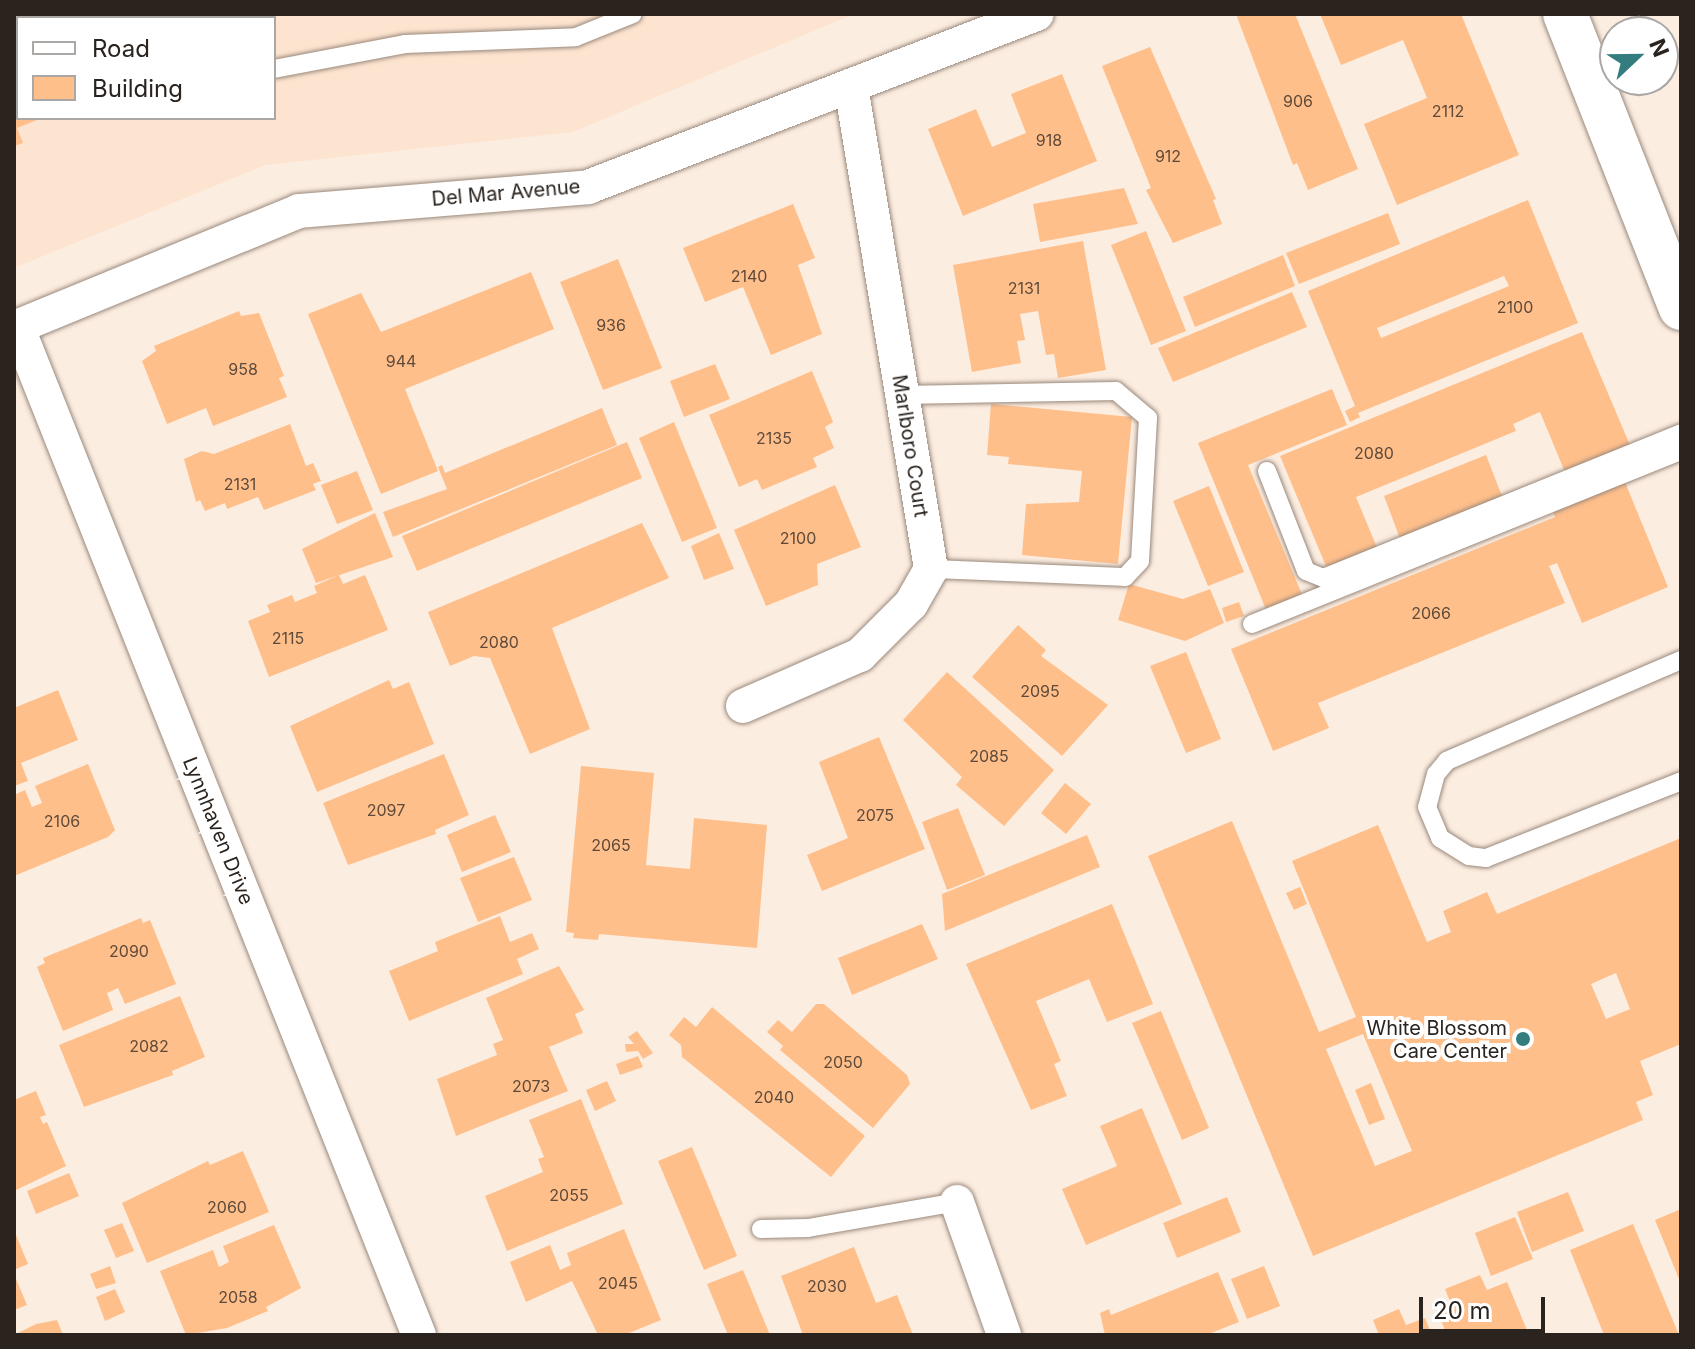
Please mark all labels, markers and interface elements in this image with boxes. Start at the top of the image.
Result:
legend [16,16,276,120]
north arrow [1599,16,1679,96]
text: Road [92,34,150,63]
text: N [1644,35,1675,60]
text: Building [92,74,183,103]
house number: 906 [1283,91,1313,111]
house number: 2112 [1432,101,1464,121]
house number: 918 [1036,130,1062,150]
house number: 912 [1155,146,1181,166]
street label: Del Mar Avenue [431,175,581,211]
house number: 2140 [731,266,767,286]
house number: 2131 [1008,278,1040,298]
house number: 2100 [1497,297,1533,317]
house number: 936 [596,315,626,335]
house number: 944 [386,351,416,371]
house number: 958 [228,359,258,379]
street label: Marlboro Court [887,373,933,519]
house number: 2135 [756,428,792,448]
house number: 2080 [1354,443,1394,463]
house number: 2131 [224,474,256,494]
house number: 2100 [780,528,816,548]
house number: 2066 [1411,603,1451,623]
house number: 2115 [272,628,304,648]
house number: 2080 [479,632,519,652]
house number: 2095 [1020,681,1060,701]
house number: 2085 [969,746,1009,766]
street label: Lynnhaven Drive [177,754,259,908]
house number: 2097 [367,800,405,820]
house number: 2075 [856,805,894,825]
house number: 2106 [44,811,80,831]
house number: 2065 [591,835,631,855]
house number: 2090 [109,941,149,961]
place label: White Blossom Care Center [1366,1016,1507,1063]
marker: White Blossom Care Center [1514,1030,1532,1048]
house number: 2082 [129,1036,169,1056]
house number: 2050 [823,1052,863,1072]
house number: 2073 [512,1076,550,1096]
house number: 2040 [754,1087,794,1107]
house number: 2055 [549,1185,589,1205]
house number: 2060 [207,1197,247,1217]
house number: 2045 [598,1273,638,1293]
house number: 2030 [807,1276,847,1296]
scale bar [1423,1281,1549,1331]
house number: 2058 [218,1287,258,1307]
text: 20 m [1433,1296,1491,1325]

